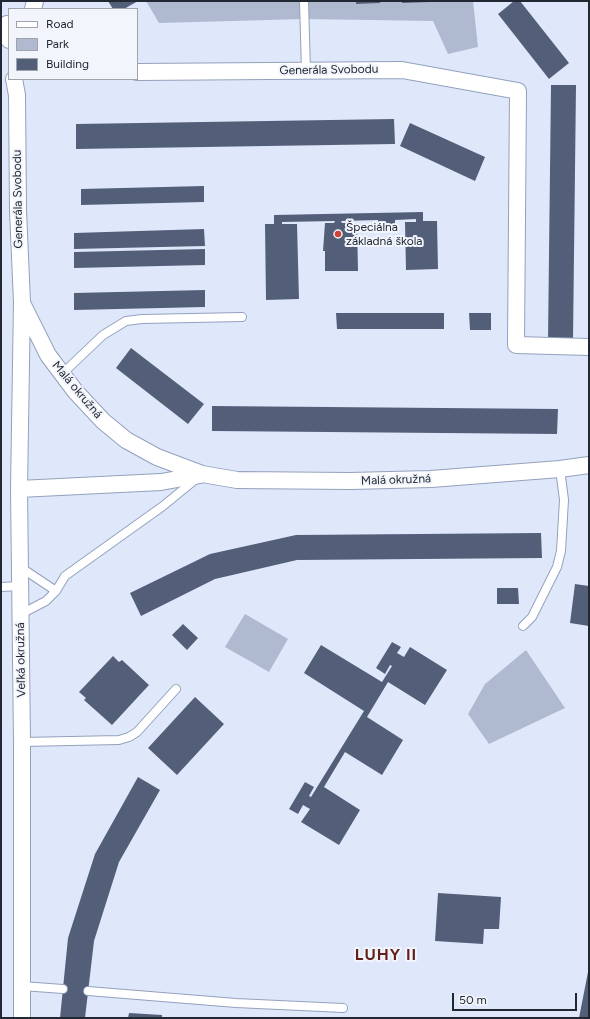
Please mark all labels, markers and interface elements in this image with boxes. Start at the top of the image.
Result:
legend [8,8,138,80]
text: Road [46,17,74,31]
text: Park [46,37,69,51]
text: Building [46,57,89,71]
street label: Generála Svobodu [279,62,379,78]
street label: Generála Svobodu [10,149,26,249]
place label: Špeciálna základná škola [346,220,422,248]
marker: Špeciálna základná škola [333,229,343,239]
street label: Malá okružná [49,358,105,422]
street label: Malá okružná [361,472,431,488]
street label: Veľká okružná [13,622,29,698]
district label: LUHY II [355,945,417,965]
scale bar [454,985,579,1011]
text: 50 m [459,993,487,1007]

